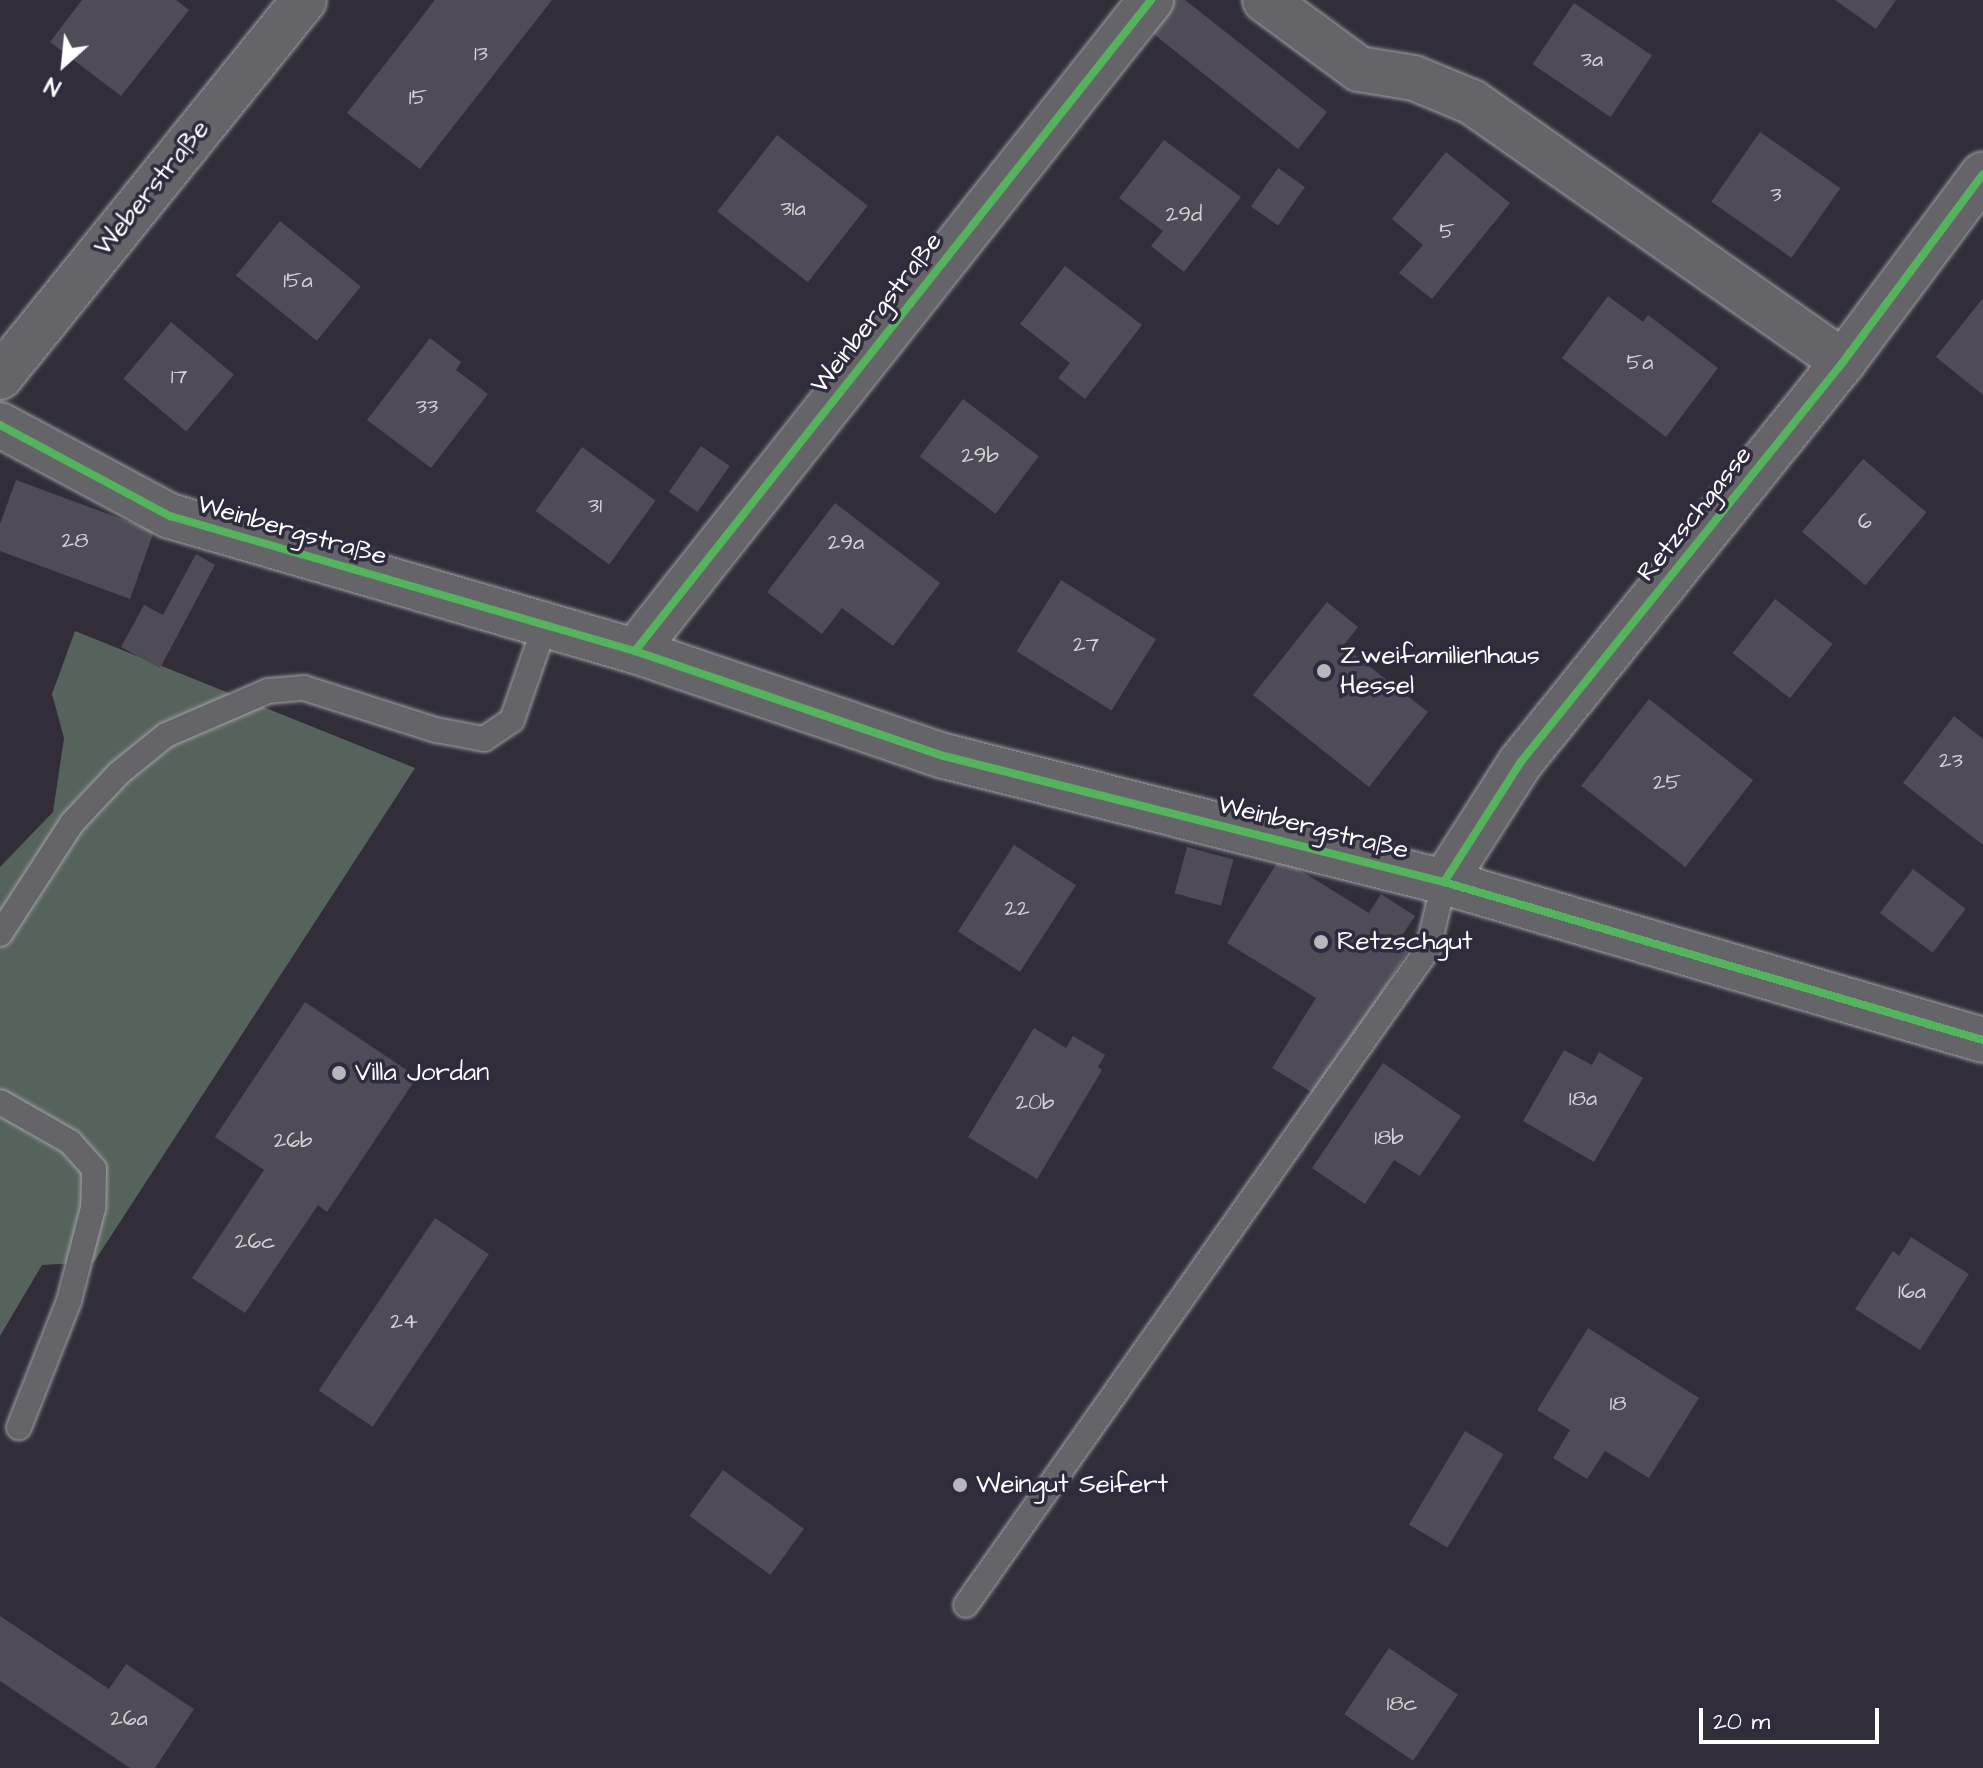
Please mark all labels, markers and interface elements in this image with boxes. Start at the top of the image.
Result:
north arrow [24,24,104,104]
house number: 13 [474,41,488,67]
house number: 3a [1581,47,1603,73]
text: N [40,69,66,103]
house number: 15 [409,85,427,111]
street label: Weberstraße [88,114,216,262]
house number: 3 [1770,182,1782,208]
house number: 31a [780,196,806,222]
house number: 29d [1166,202,1202,228]
house number: 5 [1439,219,1455,245]
street label: Weinbergstraße [805,226,949,400]
house number: 15a [283,268,313,294]
house number: 5a [1627,350,1653,376]
house number: 17 [171,364,187,390]
house number: 33 [416,394,438,420]
street label: Retzschgasse [1631,440,1759,588]
house number: 29b [961,443,999,469]
street label: Weinbergstraße [194,489,390,573]
house number: 31 [588,493,602,519]
house number: 6 [1858,509,1872,535]
house number: 28 [62,528,88,554]
house number: 29a [828,530,864,556]
house number: 27 [1073,632,1099,658]
place label: Zweifamilienhaus Hessel [1340,640,1540,702]
marker: Zweifamilienhaus Hessel [1315,662,1333,680]
house number: 23 [1939,748,1963,774]
house number: 25 [1653,770,1681,796]
street label: Weinbergstraße [1214,789,1412,867]
house number: 22 [1004,896,1030,922]
place label: Retzschgut [1337,926,1472,958]
marker: Retzschgut [1312,933,1330,951]
place label: Villa Jordan [355,1057,489,1089]
marker: Villa Jordan [330,1064,348,1082]
house number: 18a [1569,1086,1597,1112]
house number: 20b [1016,1090,1054,1116]
house number: 18b [1374,1125,1404,1151]
house number: 26b [274,1128,312,1154]
house number: 26c [235,1229,275,1255]
house number: 16a [1898,1279,1926,1305]
house number: 24 [390,1309,418,1335]
house number: 18 [1609,1391,1627,1417]
place label: Weingut Seifert [976,1469,1168,1501]
marker: Weingut Seifert [951,1476,969,1494]
house number: 18c [1386,1691,1418,1717]
scale bar [1703,1692,1883,1742]
text: 20 m [1713,1705,1770,1739]
house number: 26a [110,1706,148,1732]

